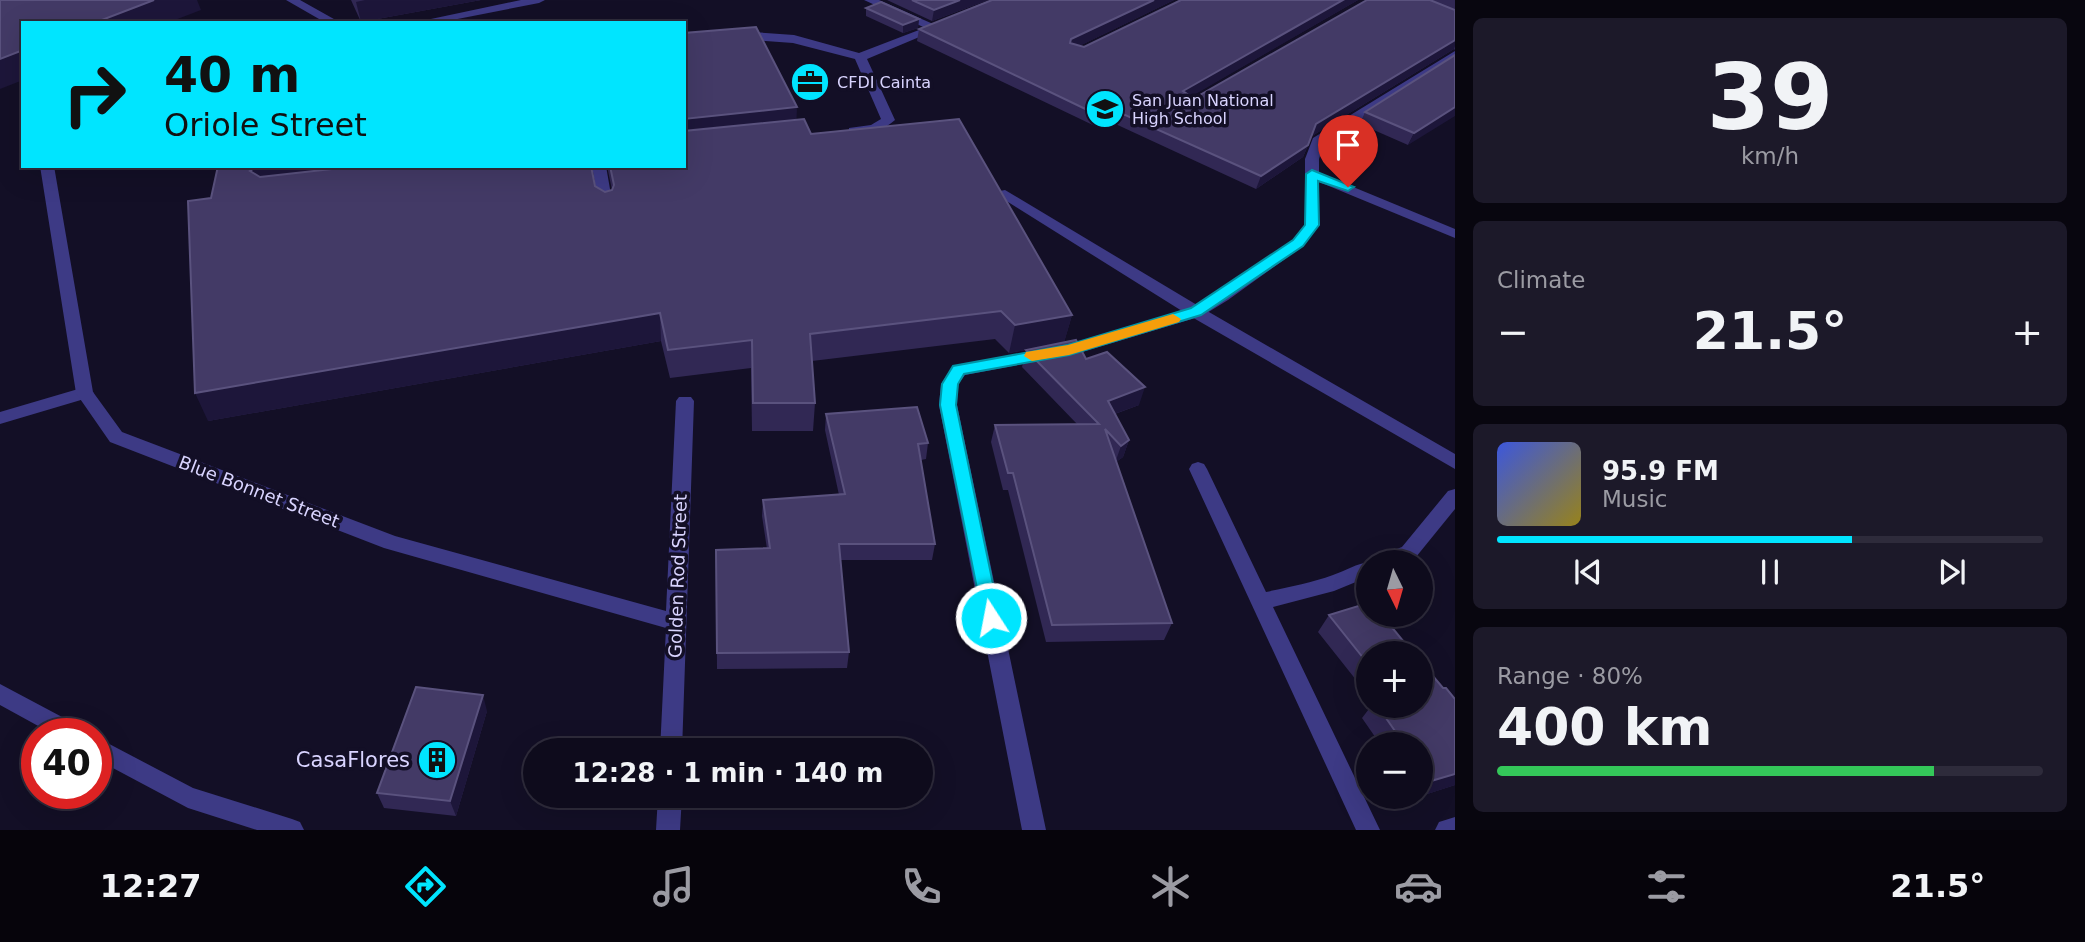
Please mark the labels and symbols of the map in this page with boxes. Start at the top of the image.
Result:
office icon: CFDI Cainta [789,61,831,103]
place label: CFDI Cainta [837,73,931,92]
school or university icon: San Juan National High School [1084,88,1126,130]
place label: San Juan National High School [1132,91,1274,128]
pin [1318,115,1378,187]
street label: Blue Bonnet Street [176,451,342,532]
street label: Golden Rod Street [664,494,691,658]
north arrow [1356,550,1433,626]
position arrow [954,581,1028,655]
speed limit sign: 40 [21,718,112,809]
building icon: CasaFlores [416,739,458,781]
place label: CasaFlores [296,748,410,772]

